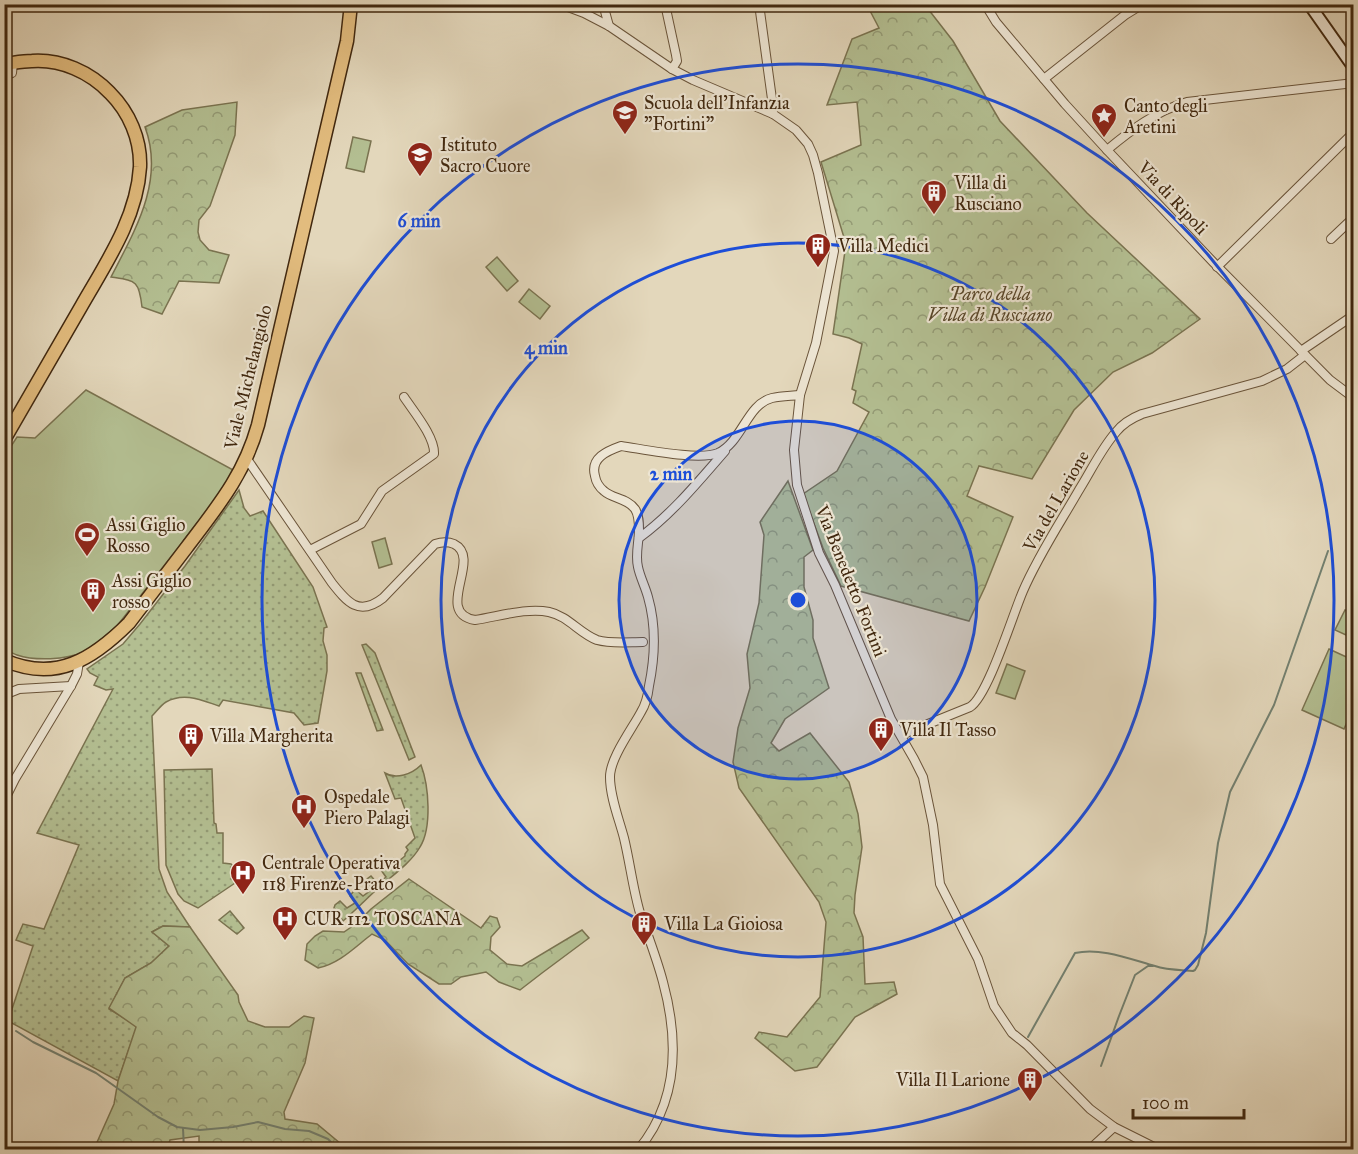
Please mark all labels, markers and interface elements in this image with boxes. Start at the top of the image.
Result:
place label: Scuola dell'Infanzia "Fortini" [644,92,790,135]
place label: Canto degli Aretini [1123,95,1208,138]
school or university icon: Scuola dell'Infanzia "Fortini" [610,98,640,136]
place icon: Canto degli Aretini [1089,101,1119,139]
place label: Istituto Sacro Cuore [440,134,530,177]
school or university icon: Istituto Sacro Cuore [405,140,435,178]
street label: Via di Ripoli [1133,156,1213,239]
place label: Villa di Rusciano [953,172,1022,215]
building icon: Villa di Rusciano [919,178,949,216]
text: 6 min [398,210,441,232]
building icon: Villa Medici [803,231,833,269]
place label: Villa Medici [837,235,929,257]
park label: Parco della Villa di Rusciano [928,283,1052,326]
street label: Viale Michelangiolo [219,302,278,453]
text: 4 min [524,337,568,360]
street label: Via del Larione [1018,446,1094,556]
text: 2 min [650,463,693,485]
street label: Via Benedetto Fortini [810,501,891,660]
place label: Assi Giglio Rosso [105,514,186,557]
sports icon: Assi Giglio Rosso [72,520,102,558]
place label: Assi Giglio rosso [111,570,192,613]
building icon: Assi Giglio rosso [78,576,108,614]
centre of rings [788,590,808,610]
building icon: Villa Il Tasso [866,715,896,753]
place label: Villa Il Tasso [899,719,996,741]
building icon: Villa Margherita [176,721,206,759]
place label: Villa Margherita [209,725,333,748]
place label: Ospedale Piero Palagi [324,786,410,830]
hospital icon: Ospedale Piero Palagi [289,792,319,830]
place label: Centrale Operativa 118 Firenze-Prato [262,852,401,895]
hospital icon: Centrale Operativa 118 Firenze-Prato [228,858,258,896]
hospital icon: CUR 112 TOSCANA [270,904,300,942]
place label: CUR 112 TOSCANA [304,908,462,930]
building icon: Villa La Gioiosa [629,909,659,947]
place label: Villa La Gioiosa [663,913,783,935]
building icon: Villa Il Larione [1015,1065,1045,1103]
place label: Villa Il Larione [895,1069,1010,1091]
scale bar [1133,1082,1244,1120]
text: 100 m [1142,1092,1189,1114]

